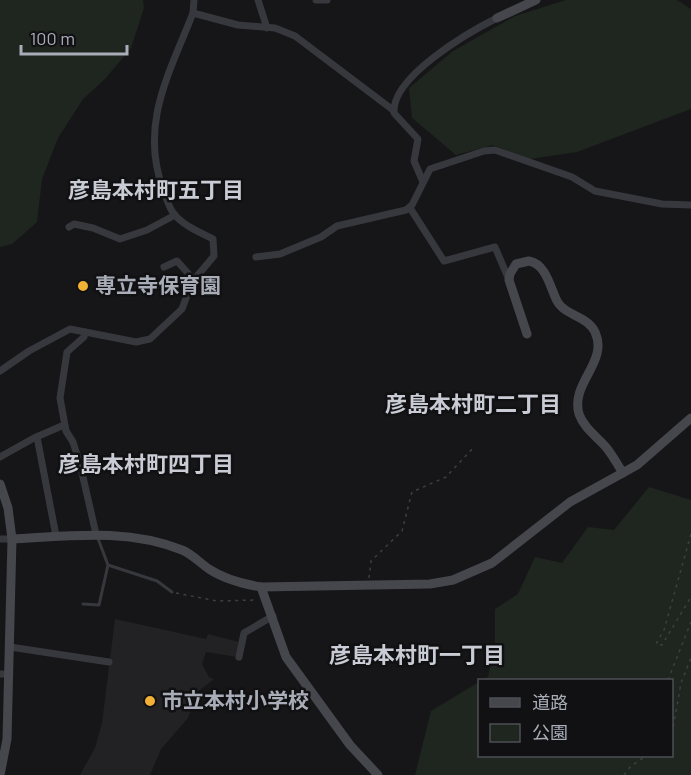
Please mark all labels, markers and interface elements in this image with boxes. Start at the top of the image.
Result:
scale bar [21,18,128,56]
text: 100 m [30,27,75,49]
district label: 彦島本村町五丁目 [68,176,244,202]
place label: 専立寺保育園 [95,272,221,297]
marker: 専立寺保育園 [76,279,90,293]
district label: 彦島本村町二丁目 [385,390,561,416]
district label: 彦島本村町四丁目 [58,450,234,476]
district label: 彦島本村町一丁目 [329,641,505,667]
legend [478,679,673,757]
place label: 市立本村小学校 [162,687,309,712]
text: 道路 [532,691,568,713]
marker: 市立本村小学校 [143,694,157,708]
text: 公園 [532,721,568,743]

